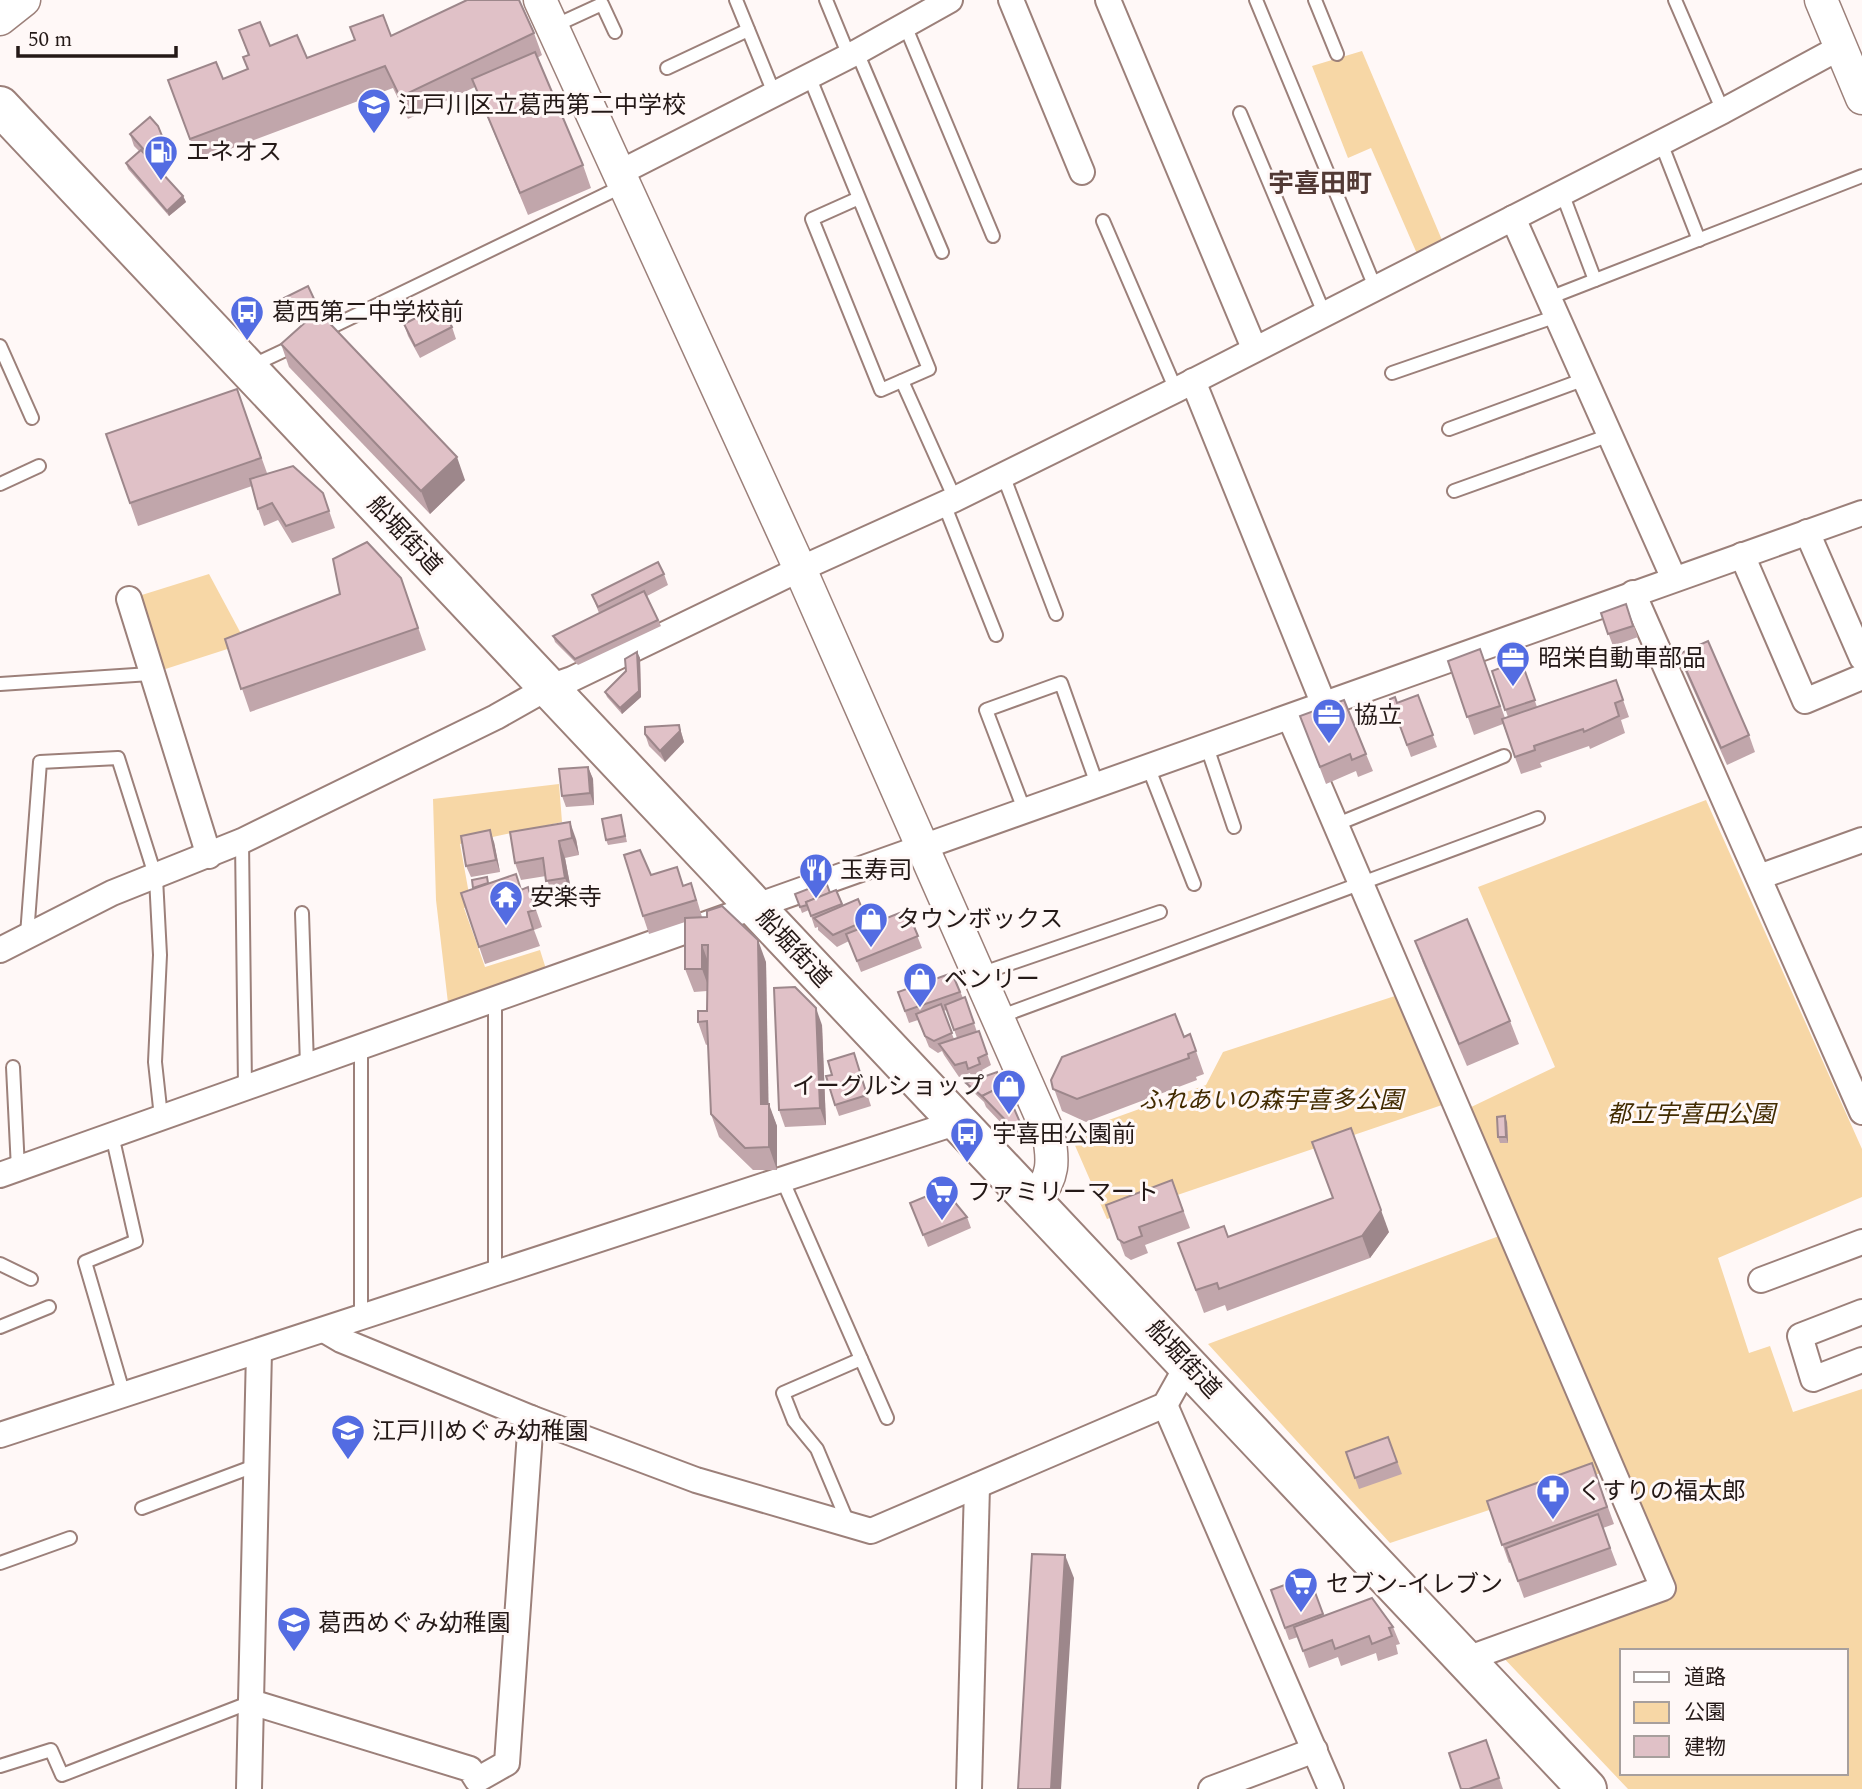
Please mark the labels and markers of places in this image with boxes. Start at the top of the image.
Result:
school or university icon: 江戸川区立葛西第二中学校 [355,86,393,135]
place label: 江戸川区立葛西第二中学校 [398,88,686,124]
fuel station icon: エネオス [142,133,180,182]
place label: エネオス [186,135,282,171]
bus stop icon: 葛西第二中学校前 [228,293,266,342]
place label: 葛西第二中学校前 [272,295,464,331]
office icon: 昭栄自動車部品 [1494,639,1532,688]
place label: 昭栄自動車部品 [1538,641,1706,677]
office icon: 協立 [1310,696,1348,745]
place label: 協立 [1354,698,1402,734]
restaurant icon: 玉寿司 [797,851,835,900]
place label: 玉寿司 [840,853,912,889]
temple icon: 安楽寺 [487,878,525,927]
place label: 安楽寺 [530,880,602,916]
shop icon: タウンボックス [852,900,890,949]
place label: タウンボックス [896,902,1063,938]
shop icon: ベンリー [901,960,939,1009]
place label: ベンリー [944,962,1040,998]
shop icon: イーグルショップ [990,1067,1028,1116]
place label: イーグルショップ [792,1069,984,1105]
bus stop icon: 宇喜田公園前 [948,1115,986,1164]
place label: 宇喜田公園前 [992,1117,1136,1153]
supermarket icon: ファミリーマート [923,1173,961,1222]
place label: ファミリーマート [967,1175,1159,1211]
school or university icon: 江戸川めぐみ幼稚園 [329,1412,367,1461]
place label: 江戸川めぐみ幼稚園 [372,1414,589,1450]
pharmacy icon: くすりの福太郎 [1534,1472,1572,1521]
place label: くすりの福太郎 [1578,1474,1746,1510]
supermarket icon: セブン-イレブン [1282,1565,1320,1614]
place label: セブン-イレブン [1326,1567,1503,1603]
school or university icon: 葛西めぐみ幼稚園 [275,1604,313,1653]
place label: 葛西めぐみ幼稚園 [318,1606,511,1642]

